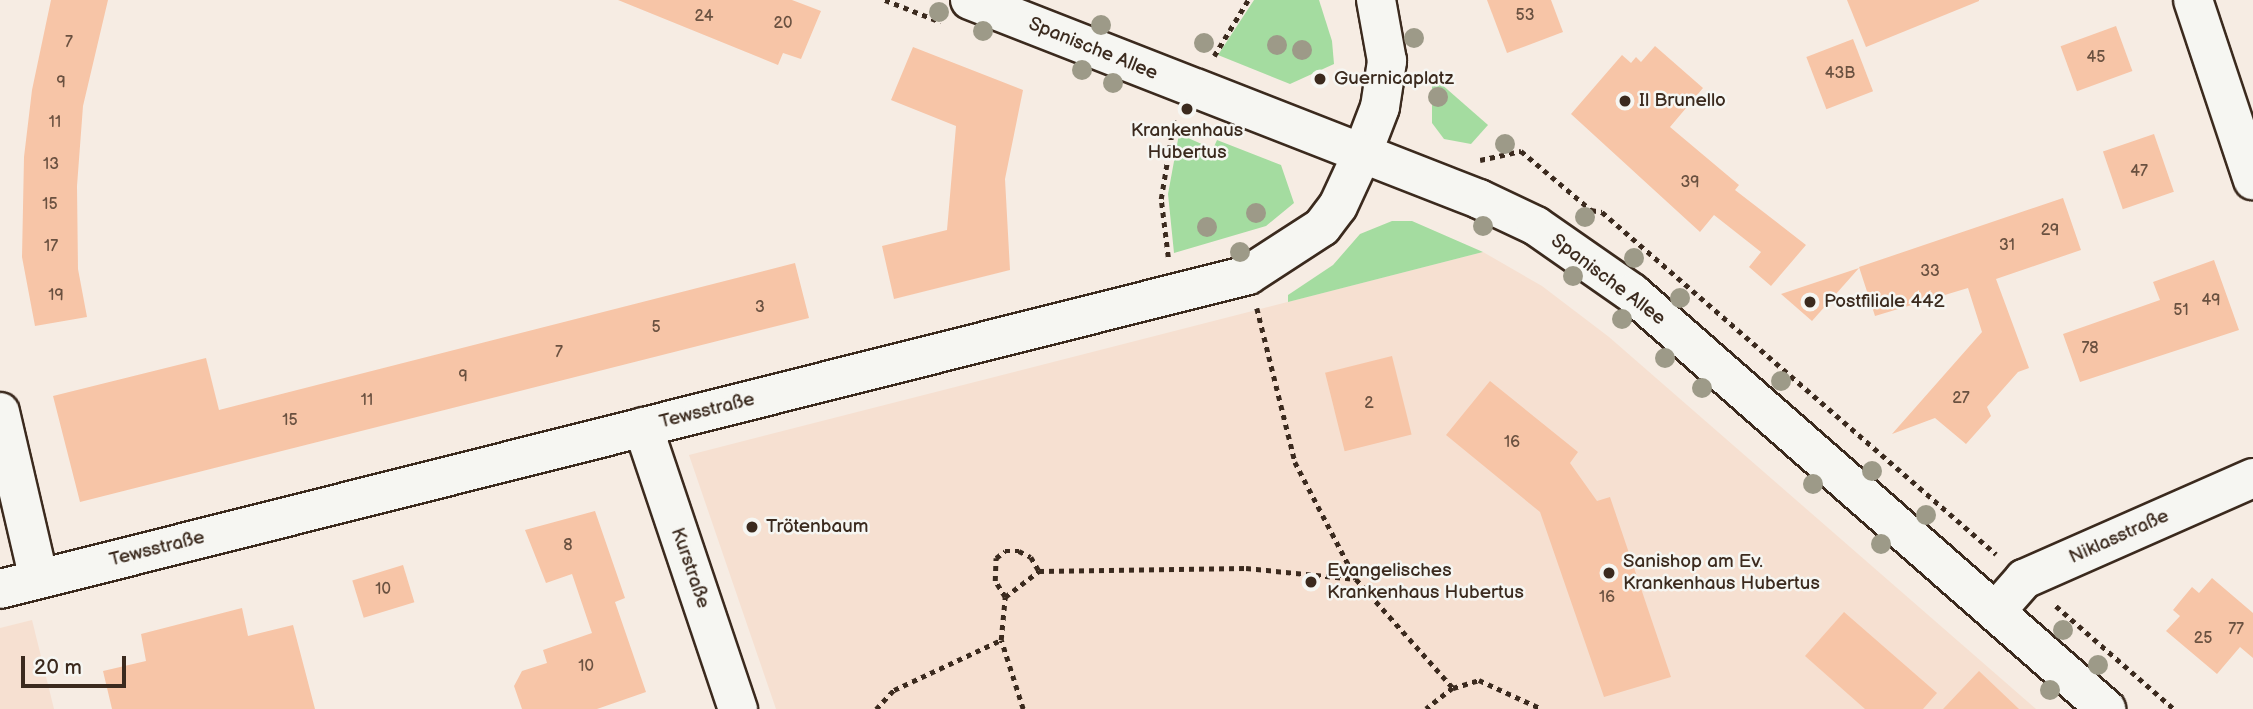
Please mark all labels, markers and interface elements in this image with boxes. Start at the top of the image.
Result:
house number: 53 [1515,6,1535,26]
house number: 24 [695,7,713,27]
street label: Spanische Allee [1025,13,1161,85]
house number: 20 [774,14,792,34]
house number: 7 [65,33,73,53]
house number: 45 [2087,48,2105,68]
house number: 43B [1825,64,1855,84]
place label: Guernicaplatz [1334,68,1454,90]
marker: Guernicaplatz [1312,71,1328,87]
house number: 9 [56,73,66,93]
place label: Il Brunello [1639,90,1726,112]
marker: Il Brunello [1617,93,1633,109]
marker: Krankenhaus Hubertus [1179,101,1195,117]
house number: 11 [49,113,61,133]
place label: Krankenhaus Hubertus [1131,120,1243,164]
house number: 13 [43,155,59,175]
house number: 47 [2130,162,2148,182]
house number: 39 [1680,173,1700,193]
house number: 15 [42,195,58,215]
house number: 29 [2041,221,2059,241]
street label: Spanische Allee [1546,230,1670,330]
house number: 31 [1999,236,2015,256]
house number: 17 [44,237,58,257]
house number: 33 [1920,262,1940,282]
house number: 19 [48,286,64,306]
place label: Postfiliale 442 [1824,291,1945,313]
house number: 49 [2201,291,2221,311]
marker: Postfiliale 442 [1802,294,1818,310]
house number: 3 [755,298,765,318]
house number: 51 [2173,301,2189,321]
house number: 5 [651,318,661,338]
house number: 78 [2081,339,2099,359]
house number: 7 [555,343,563,363]
house number: 9 [458,367,468,387]
street label: Tewsstraße [657,388,757,434]
house number: 27 [1952,389,1970,409]
house number: 11 [361,391,373,411]
house number: 2 [1364,394,1374,414]
house number: 15 [282,411,298,431]
house number: 16 [1504,433,1520,453]
street label: Niklasstraße [2066,505,2172,569]
place label: Trötenbaum [766,516,869,538]
marker: Trötenbaum [744,519,760,535]
street label: Kurstraße [666,525,714,611]
street label: Tewsstraße [107,526,207,572]
house number: 8 [563,536,573,556]
place label: Sanishop am Ev. Krankenhaus Hubertus [1623,551,1820,595]
place label: Evangelisches Krankenhaus Hubertus [1327,560,1524,604]
marker: Sanishop am Ev. Krankenhaus Hubertus [1601,565,1617,581]
marker: Evangelisches Krankenhaus Hubertus [1301,572,1321,592]
house number: 10 [375,580,391,600]
house number: 16 [1599,588,1615,608]
house number: 77 [2228,620,2244,640]
house number: 25 [2194,629,2212,649]
scale bar [24,642,130,686]
text: 20 m [34,655,82,680]
house number: 10 [578,657,594,677]

